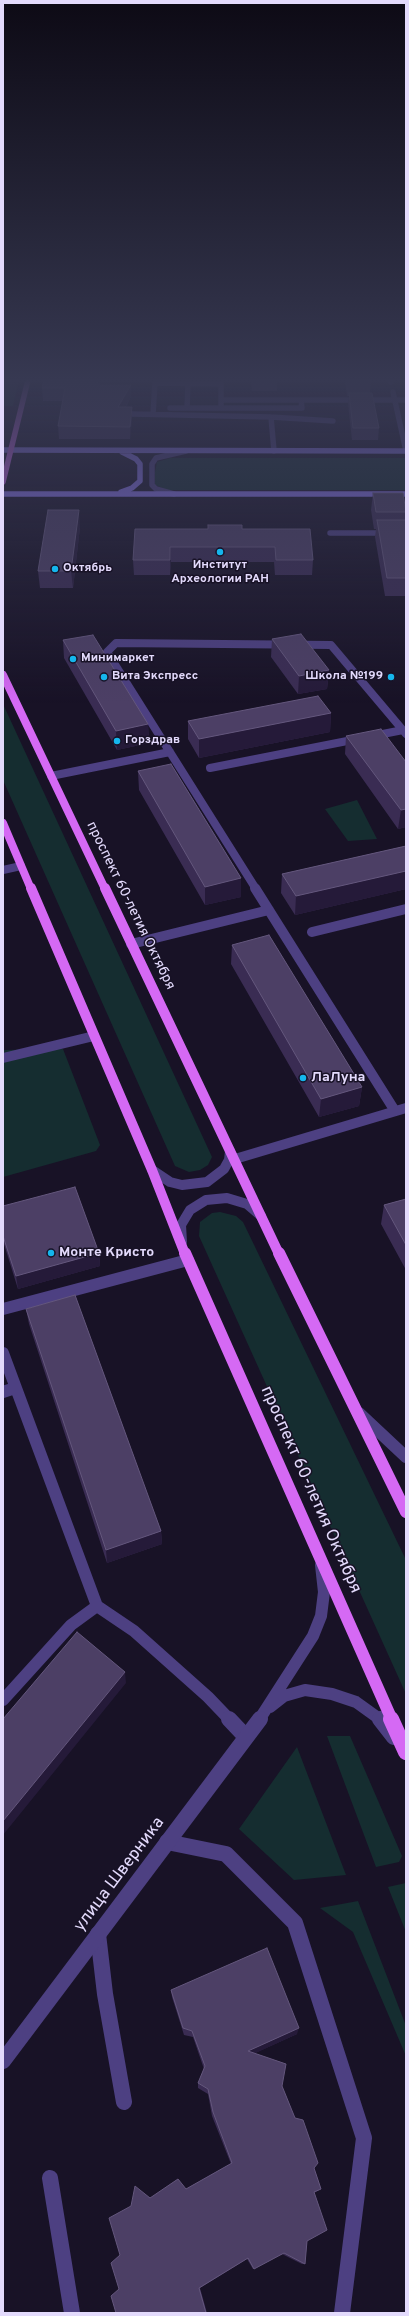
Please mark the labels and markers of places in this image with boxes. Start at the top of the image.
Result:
marker: Институт Археологии РАН [215,547,225,557]
place label: Институт Археологии РАН [171,559,269,587]
place label: Октябрь [63,562,112,576]
marker: Октябрь [50,564,60,574]
place label: Минимаркет [81,652,154,666]
marker: Минимаркет [68,654,78,664]
place label: Вита Экспресс [112,670,198,684]
place label: Школа №199 [305,670,383,684]
marker: Вита Экспресс [99,672,109,682]
marker: Школа №199 [386,672,396,682]
place label: Горздрав [125,734,180,748]
marker: Горздрав [112,736,122,746]
place label: ЛаЛуна [311,1070,365,1086]
marker: ЛаЛуна [298,1073,308,1083]
place label: Монте Кристо [59,1245,154,1261]
marker: Монте Кристо [46,1248,56,1258]

